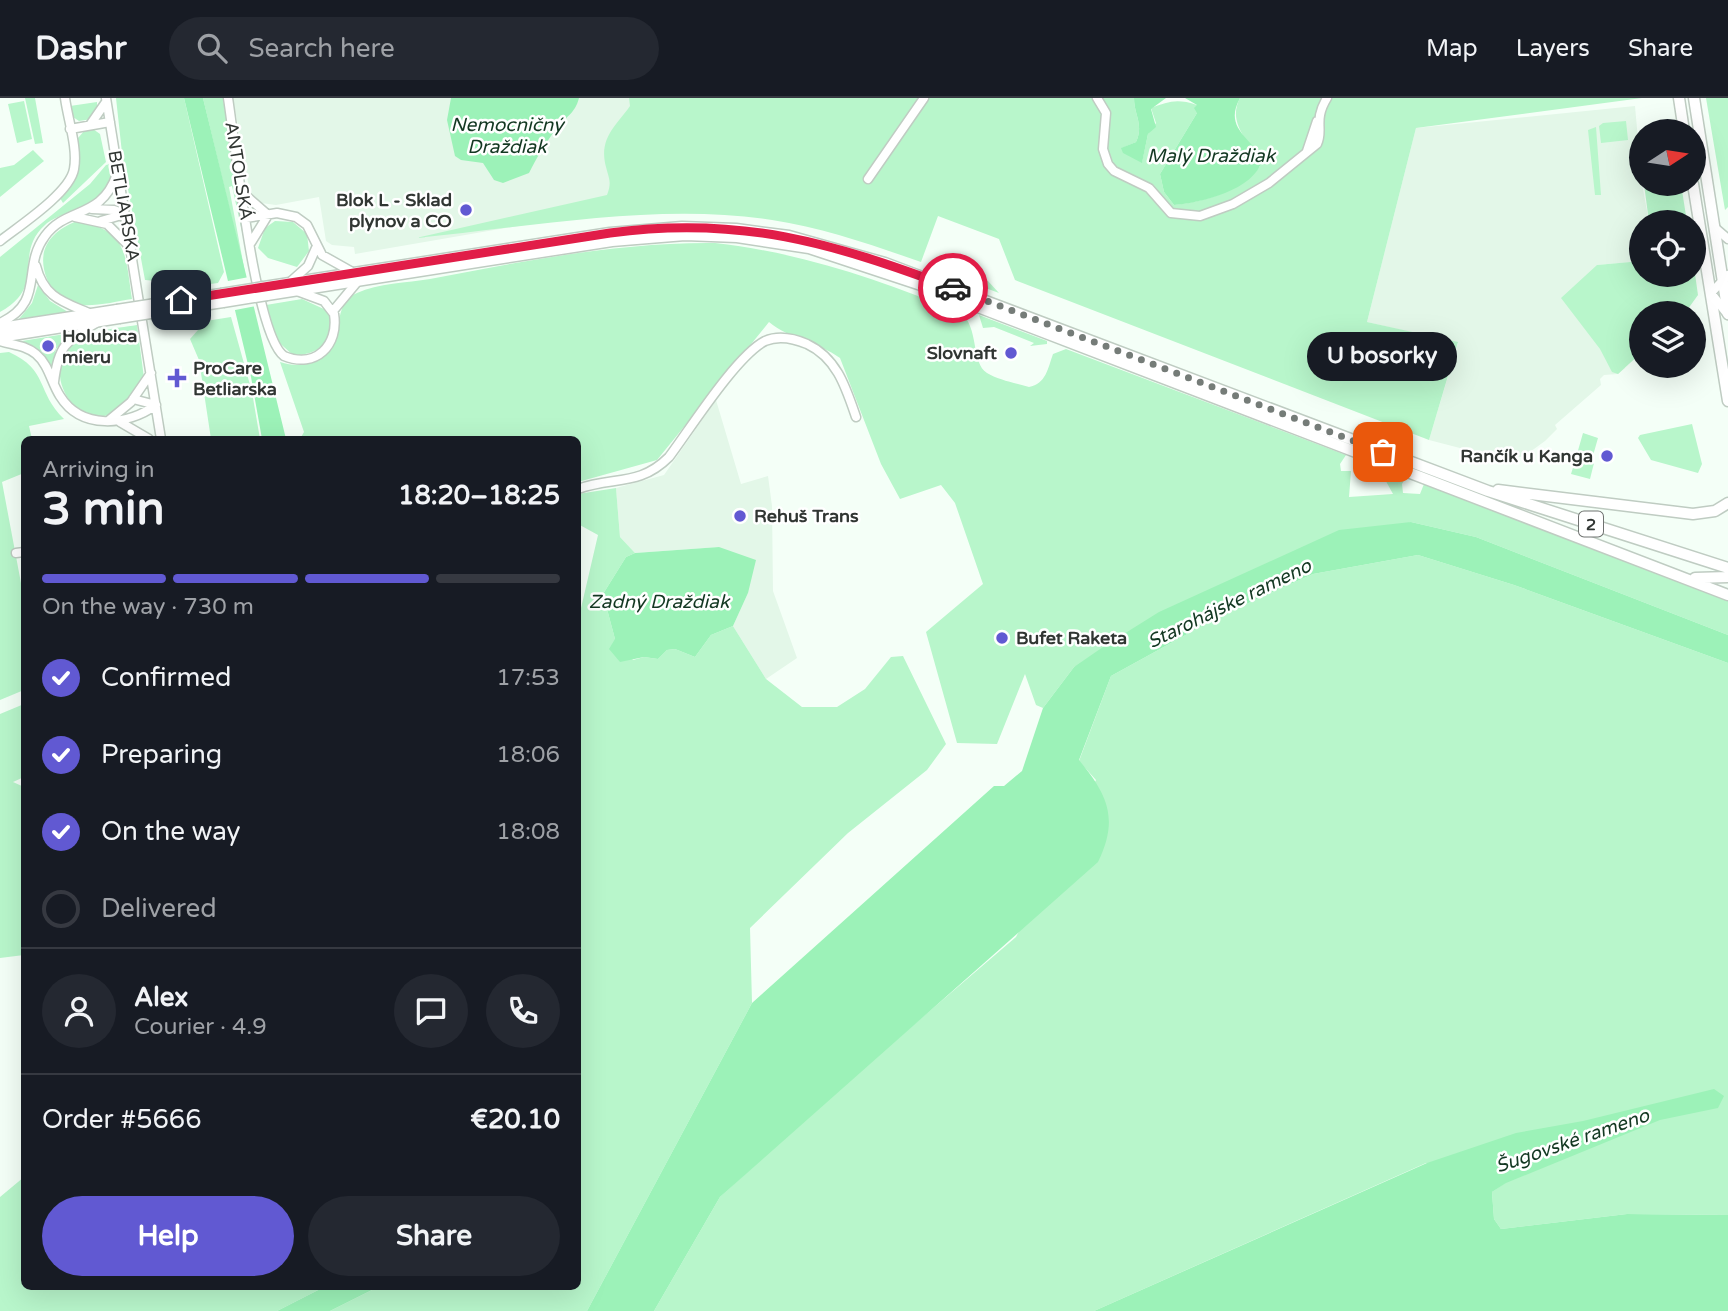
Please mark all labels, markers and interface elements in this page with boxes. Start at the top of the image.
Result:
search box [169,17,659,80]
text: Dashr [35,29,127,68]
icon: search [193,29,231,67]
text: Search here [249,33,395,64]
text: Map [1426,34,1478,63]
text: Layers [1516,34,1590,63]
text: Share [1628,34,1693,63]
water label: Nemocničný Draždiak [451,114,566,158]
north arrow [1629,119,1706,196]
map controls [1629,119,1706,378]
street label: ANTOLSKÁ [220,120,258,222]
water label: Malý Draždiak [1147,145,1277,167]
street label: BETLIARSKA [103,149,145,263]
place label: Blok L - Sklad plynov a CO [336,189,452,232]
marker: Blok L - Sklad plynov a CO [458,202,474,218]
button: locate [1629,210,1706,287]
courier [918,253,988,323]
icon: car [934,269,972,307]
pin [151,270,211,330]
icon: home [162,281,200,319]
button: layers [1629,301,1706,378]
place label: Holubica mieru [62,325,137,368]
callout: U bosorky [1308,333,1458,382]
marker: Holubica mieru [40,338,56,354]
place label: Slovnaft [927,342,997,364]
text: U bosorky [1327,342,1437,370]
marker: Slovnaft [1003,345,1019,361]
place label: ProCare Betliarska [193,357,277,400]
marker: ProCare Betliarska [167,368,187,388]
pin [1353,422,1413,482]
icon: bag [1364,433,1402,471]
place label: Rančík u Kanga [1460,445,1593,467]
marker: Rančík u Kanga [1599,448,1615,464]
text: Arriving in [42,456,155,484]
text: 18:20–18:25 [398,480,560,511]
text: 3 min [42,482,165,537]
place label: Rehuš Trans [754,505,859,527]
marker: Rehuš Trans [732,508,748,524]
road number: 2 [1579,512,1603,536]
water label: Starohájske rameno [1144,554,1316,653]
water label: Zadný Draždiak [589,591,731,613]
text: On the way · 730 m [42,593,254,621]
place label: Bufet Raketa [1016,627,1127,649]
marker: Bufet Raketa [994,630,1010,646]
icon: check [42,659,80,697]
text: Confirmed [101,662,231,693]
text: 17:53 [496,664,560,692]
icon: check [42,736,80,774]
text: Preparing [101,739,222,770]
text: 18:06 [496,741,560,769]
icon: check [42,813,80,851]
text: On the way [101,816,241,847]
text: 18:08 [496,818,560,846]
text: Delivered [101,893,217,924]
button: person [42,974,116,1048]
button: chat [394,974,468,1048]
button: phone [486,974,560,1048]
text: Alex [134,982,188,1013]
text: Courier · 4.9 [134,1013,267,1041]
text: Order #5666 [42,1104,202,1135]
text: €20.10 [470,1104,560,1135]
water label: Šugovské rameno [1493,1104,1653,1178]
button: Help [42,1196,294,1276]
button: Share [308,1196,560,1276]

